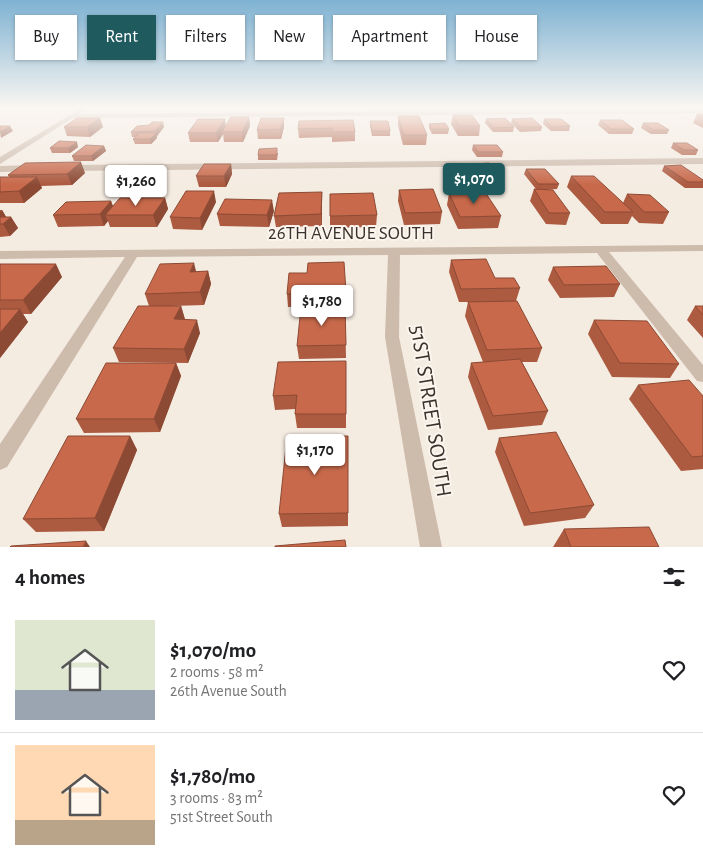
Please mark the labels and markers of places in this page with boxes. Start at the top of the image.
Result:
pin: $1,070 [433,162,515,205]
pin: $1,260 [95,164,177,207]
pin: $1,780 [281,284,363,327]
pin: $1,170 [274,434,356,476]

